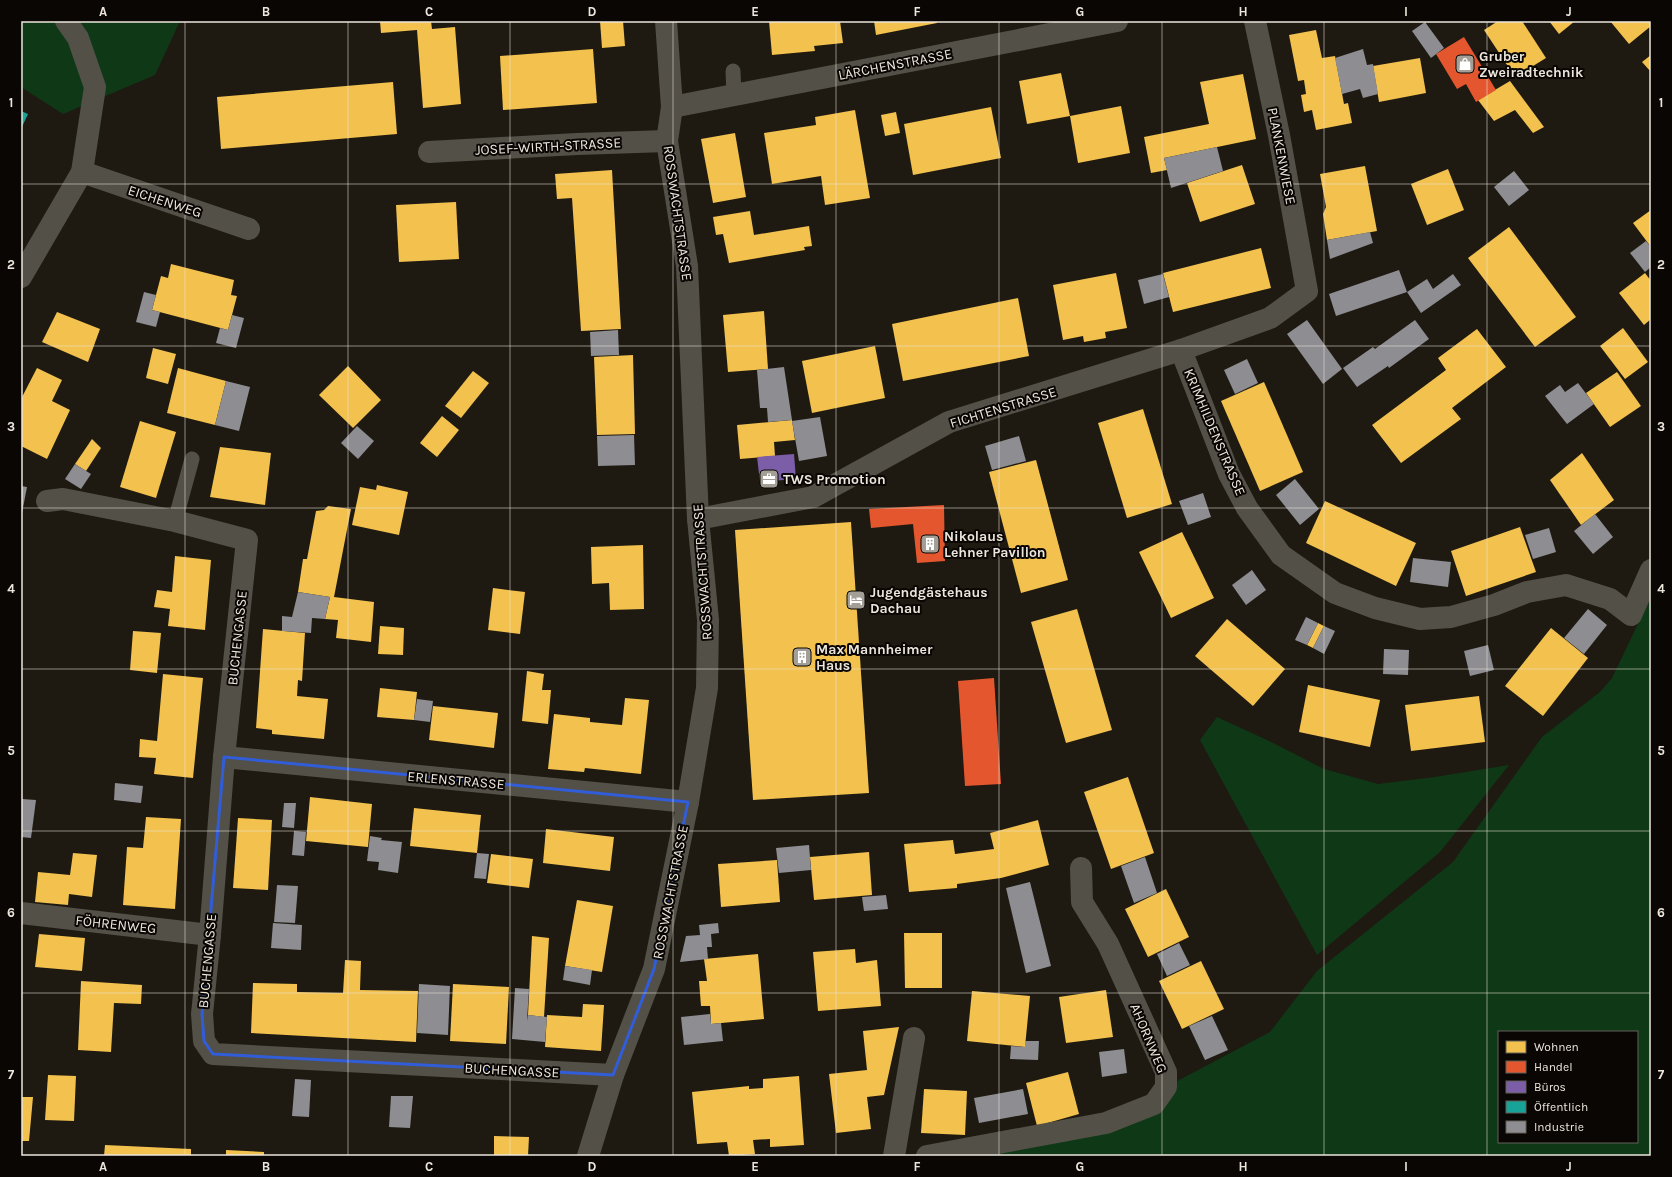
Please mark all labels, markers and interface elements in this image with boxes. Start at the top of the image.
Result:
text: A [99,4,107,19]
text: B [262,4,270,19]
text: C [425,4,433,19]
text: D [588,4,597,19]
text: E [751,4,759,19]
text: F [913,4,921,19]
text: G [1076,4,1084,19]
text: H [1238,4,1248,19]
text: I [1404,4,1408,19]
text: J [1566,4,1572,19]
street label: LÄRCHENSTRASSE [837,45,953,84]
place label: Gruber Zweiradtechnik [1479,48,1584,81]
shop icon: Gruber Zweiradtechnik [1454,53,1476,75]
text: 1 [9,95,13,110]
text: 1 [1659,95,1663,110]
street label: PLANKENWIESE [1264,106,1299,206]
street label: JOSEF-WIRTH-STRASSE [475,134,622,159]
street label: ROSSWACHTSTRASSE [660,144,695,282]
street label: EICHENWEG [126,182,204,221]
text: 2 [7,257,15,272]
text: 2 [1657,257,1665,272]
street label: KRIMHILDENSTRASSE [1180,366,1249,498]
street label: FICHTENSTRASSE [948,383,1058,432]
text: 3 [7,419,15,434]
text: 3 [1657,419,1665,434]
office icon: TWS Promotion [758,468,780,490]
place label: TWS Promotion [783,471,886,488]
street label: ROSSWACHTSTRASSE [689,503,716,641]
place label: Nikolaus Lehner Pavillon [944,528,1046,561]
building icon: Nikolaus Lehner Pavillon [919,533,941,555]
text: 4 [7,581,15,596]
text: 4 [1657,581,1665,596]
place label: Jugendgästehaus Dachau [870,584,988,617]
hotel icon: Jugendgästehaus Dachau [845,589,867,611]
street label: BUCHENGASSE [224,590,251,686]
place label: Max Mannheimer Haus [816,641,933,674]
building icon: Max Mannheimer Haus [791,646,813,668]
text: 5 [7,743,15,758]
text: 5 [1657,743,1665,758]
street label: ERLENSTRASSE [407,768,505,793]
street label: ROSSWACHTSTRASSE [649,823,692,961]
text: 6 [7,905,15,920]
text: 6 [1657,905,1665,920]
street label: FÖHRENWEG [75,912,157,937]
street label: BUCHENGASSE [195,913,220,1009]
street label: AHORNWEG [1126,1001,1171,1076]
legend [1498,1031,1638,1143]
text: Wohnen [1534,1040,1579,1054]
street label: BUCHENGASSE [464,1060,560,1081]
text: Handel [1534,1060,1573,1074]
text: 7 [8,1067,15,1082]
text: 7 [1658,1067,1665,1082]
text: Büros [1534,1080,1566,1094]
text: Öffentlich [1534,1100,1588,1114]
text: Industrie [1534,1120,1584,1134]
text: A [99,1159,107,1174]
text: B [262,1159,270,1174]
text: C [425,1159,433,1174]
text: D [588,1159,597,1174]
text: E [751,1159,759,1174]
text: F [913,1159,921,1174]
text: G [1076,1159,1084,1174]
text: H [1238,1159,1248,1174]
text: I [1404,1159,1408,1174]
text: J [1566,1159,1572,1174]

